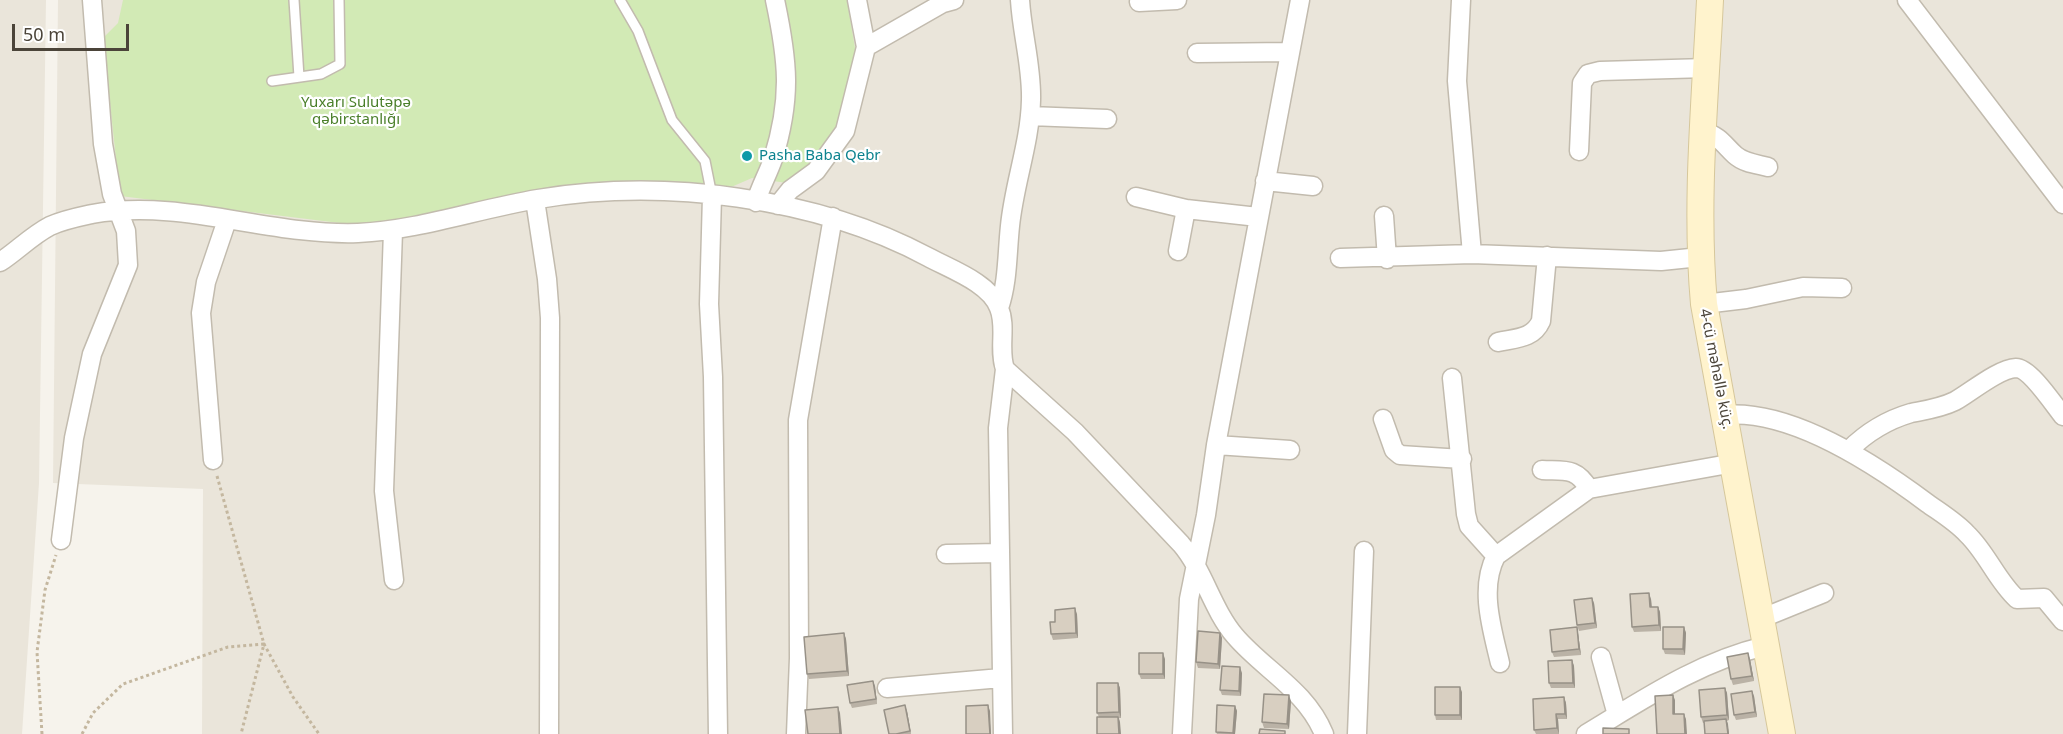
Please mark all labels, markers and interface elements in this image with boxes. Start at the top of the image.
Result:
scale bar [15,12,132,50]
text: 50 m [23,22,65,46]
park label: Yuxarı Sulutəpə qəbirstanlığı [301,94,411,129]
place label: Pasha Baba Qebr [759,147,881,165]
marker: Pasha Baba Qebr [740,149,754,163]
street label: 4-cü məhəllə küç. [1695,307,1737,431]

